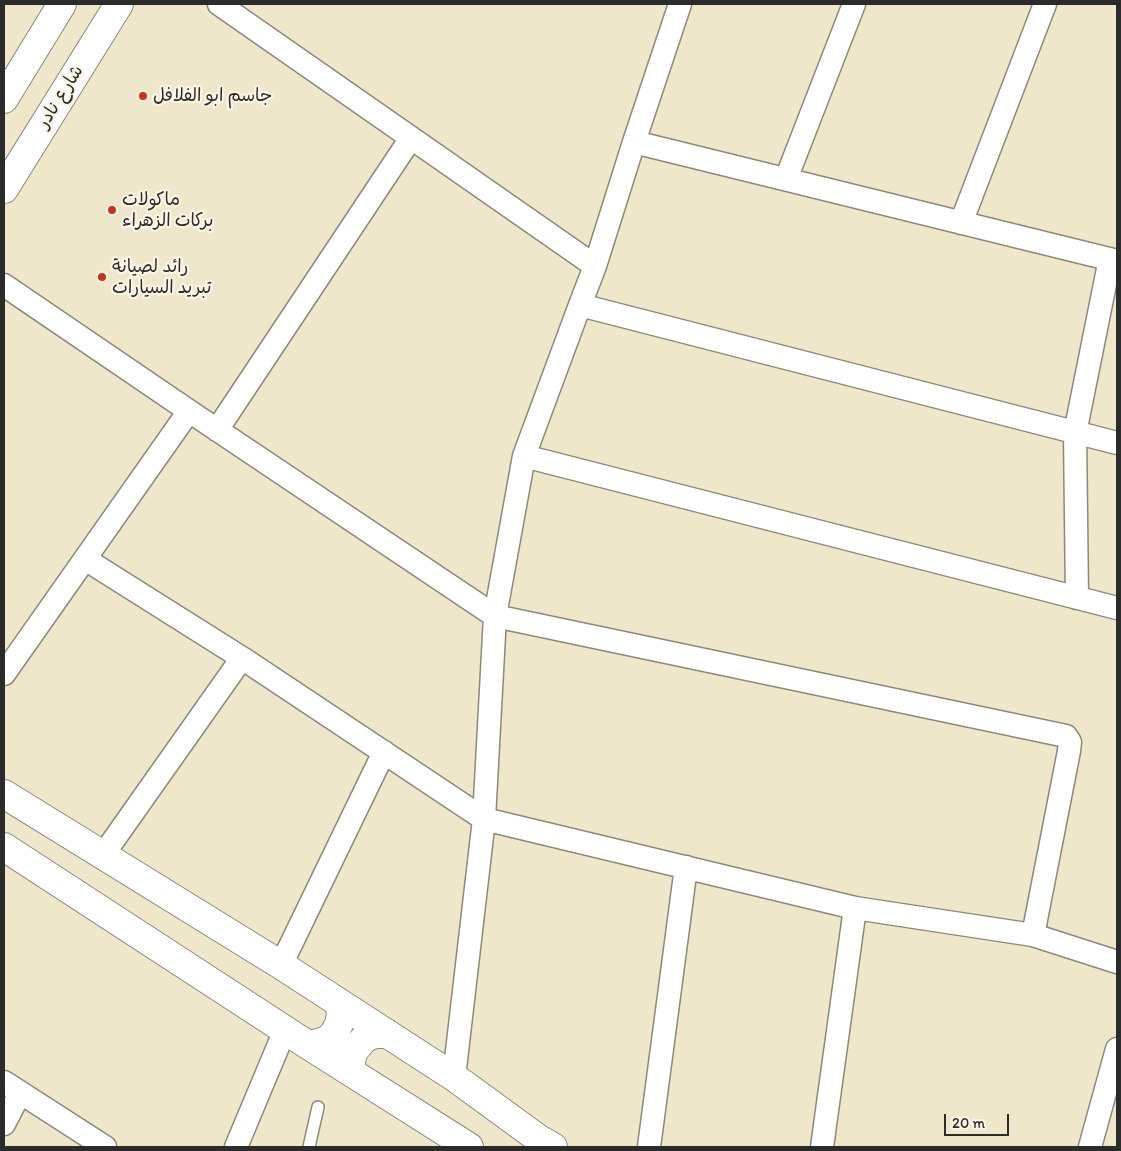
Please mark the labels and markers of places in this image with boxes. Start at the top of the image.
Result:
place label: جاسم ابو الفلافل [153,85,272,107]
marker: جاسم ابو الفلافل [137,90,149,102]
place label: ماكولات بركات الزهراء [122,189,213,232]
marker: ماكولات بركات الزهراء [106,204,118,216]
place label: رائد لصيانة تبريد السيارات [112,256,212,298]
marker: رائد لصيانة تبريد السيارات [96,271,108,283]

